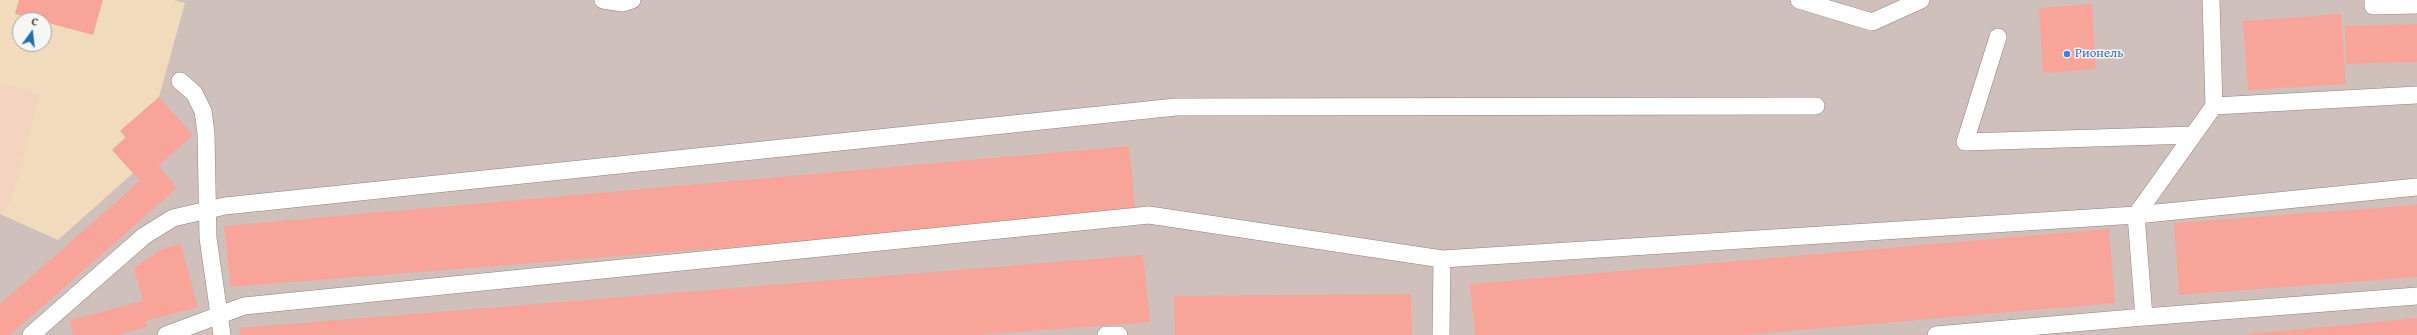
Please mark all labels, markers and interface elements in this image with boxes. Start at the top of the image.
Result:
north arrow [12,12,52,52]
text: С [30,13,40,30]
place label: Рионель [2075,46,2123,62]
marker: Рионель [2062,49,2072,59]

